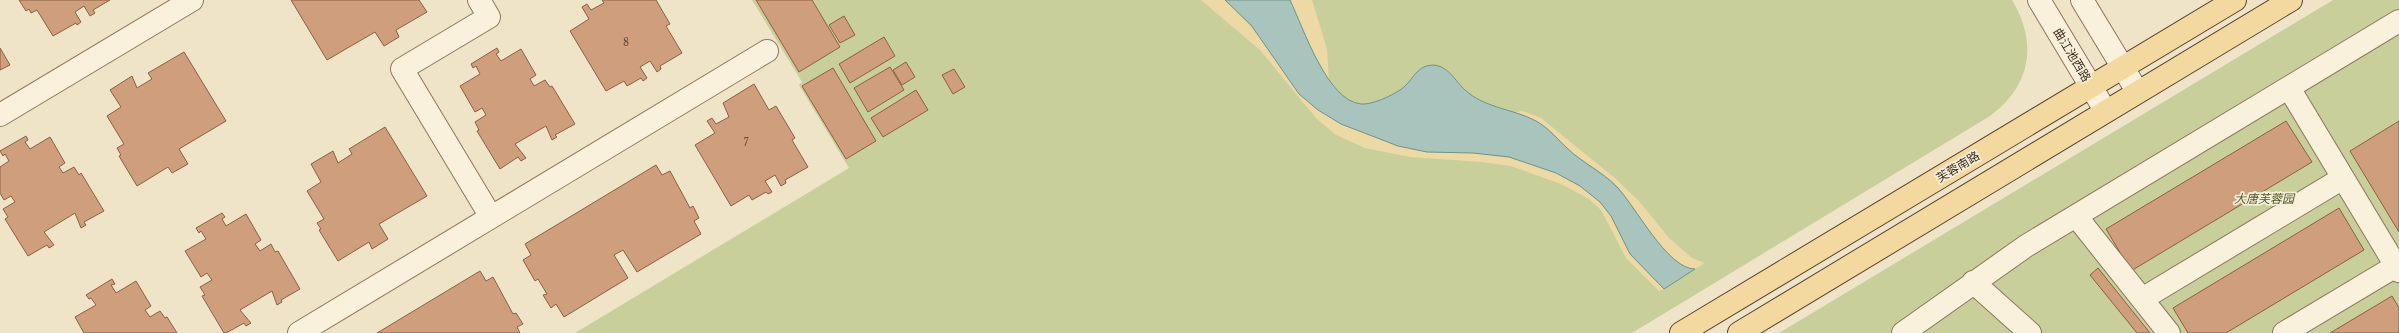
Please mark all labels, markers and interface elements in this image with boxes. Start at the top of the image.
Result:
street label: 曲江池西路 [2051,25,2094,84]
house number: 8 [623,36,629,49]
house number: 7 [743,136,749,149]
street label: 芙蓉南路 [1933,148,1982,185]
park label: 大唐芙蓉园 [2234,191,2296,206]

